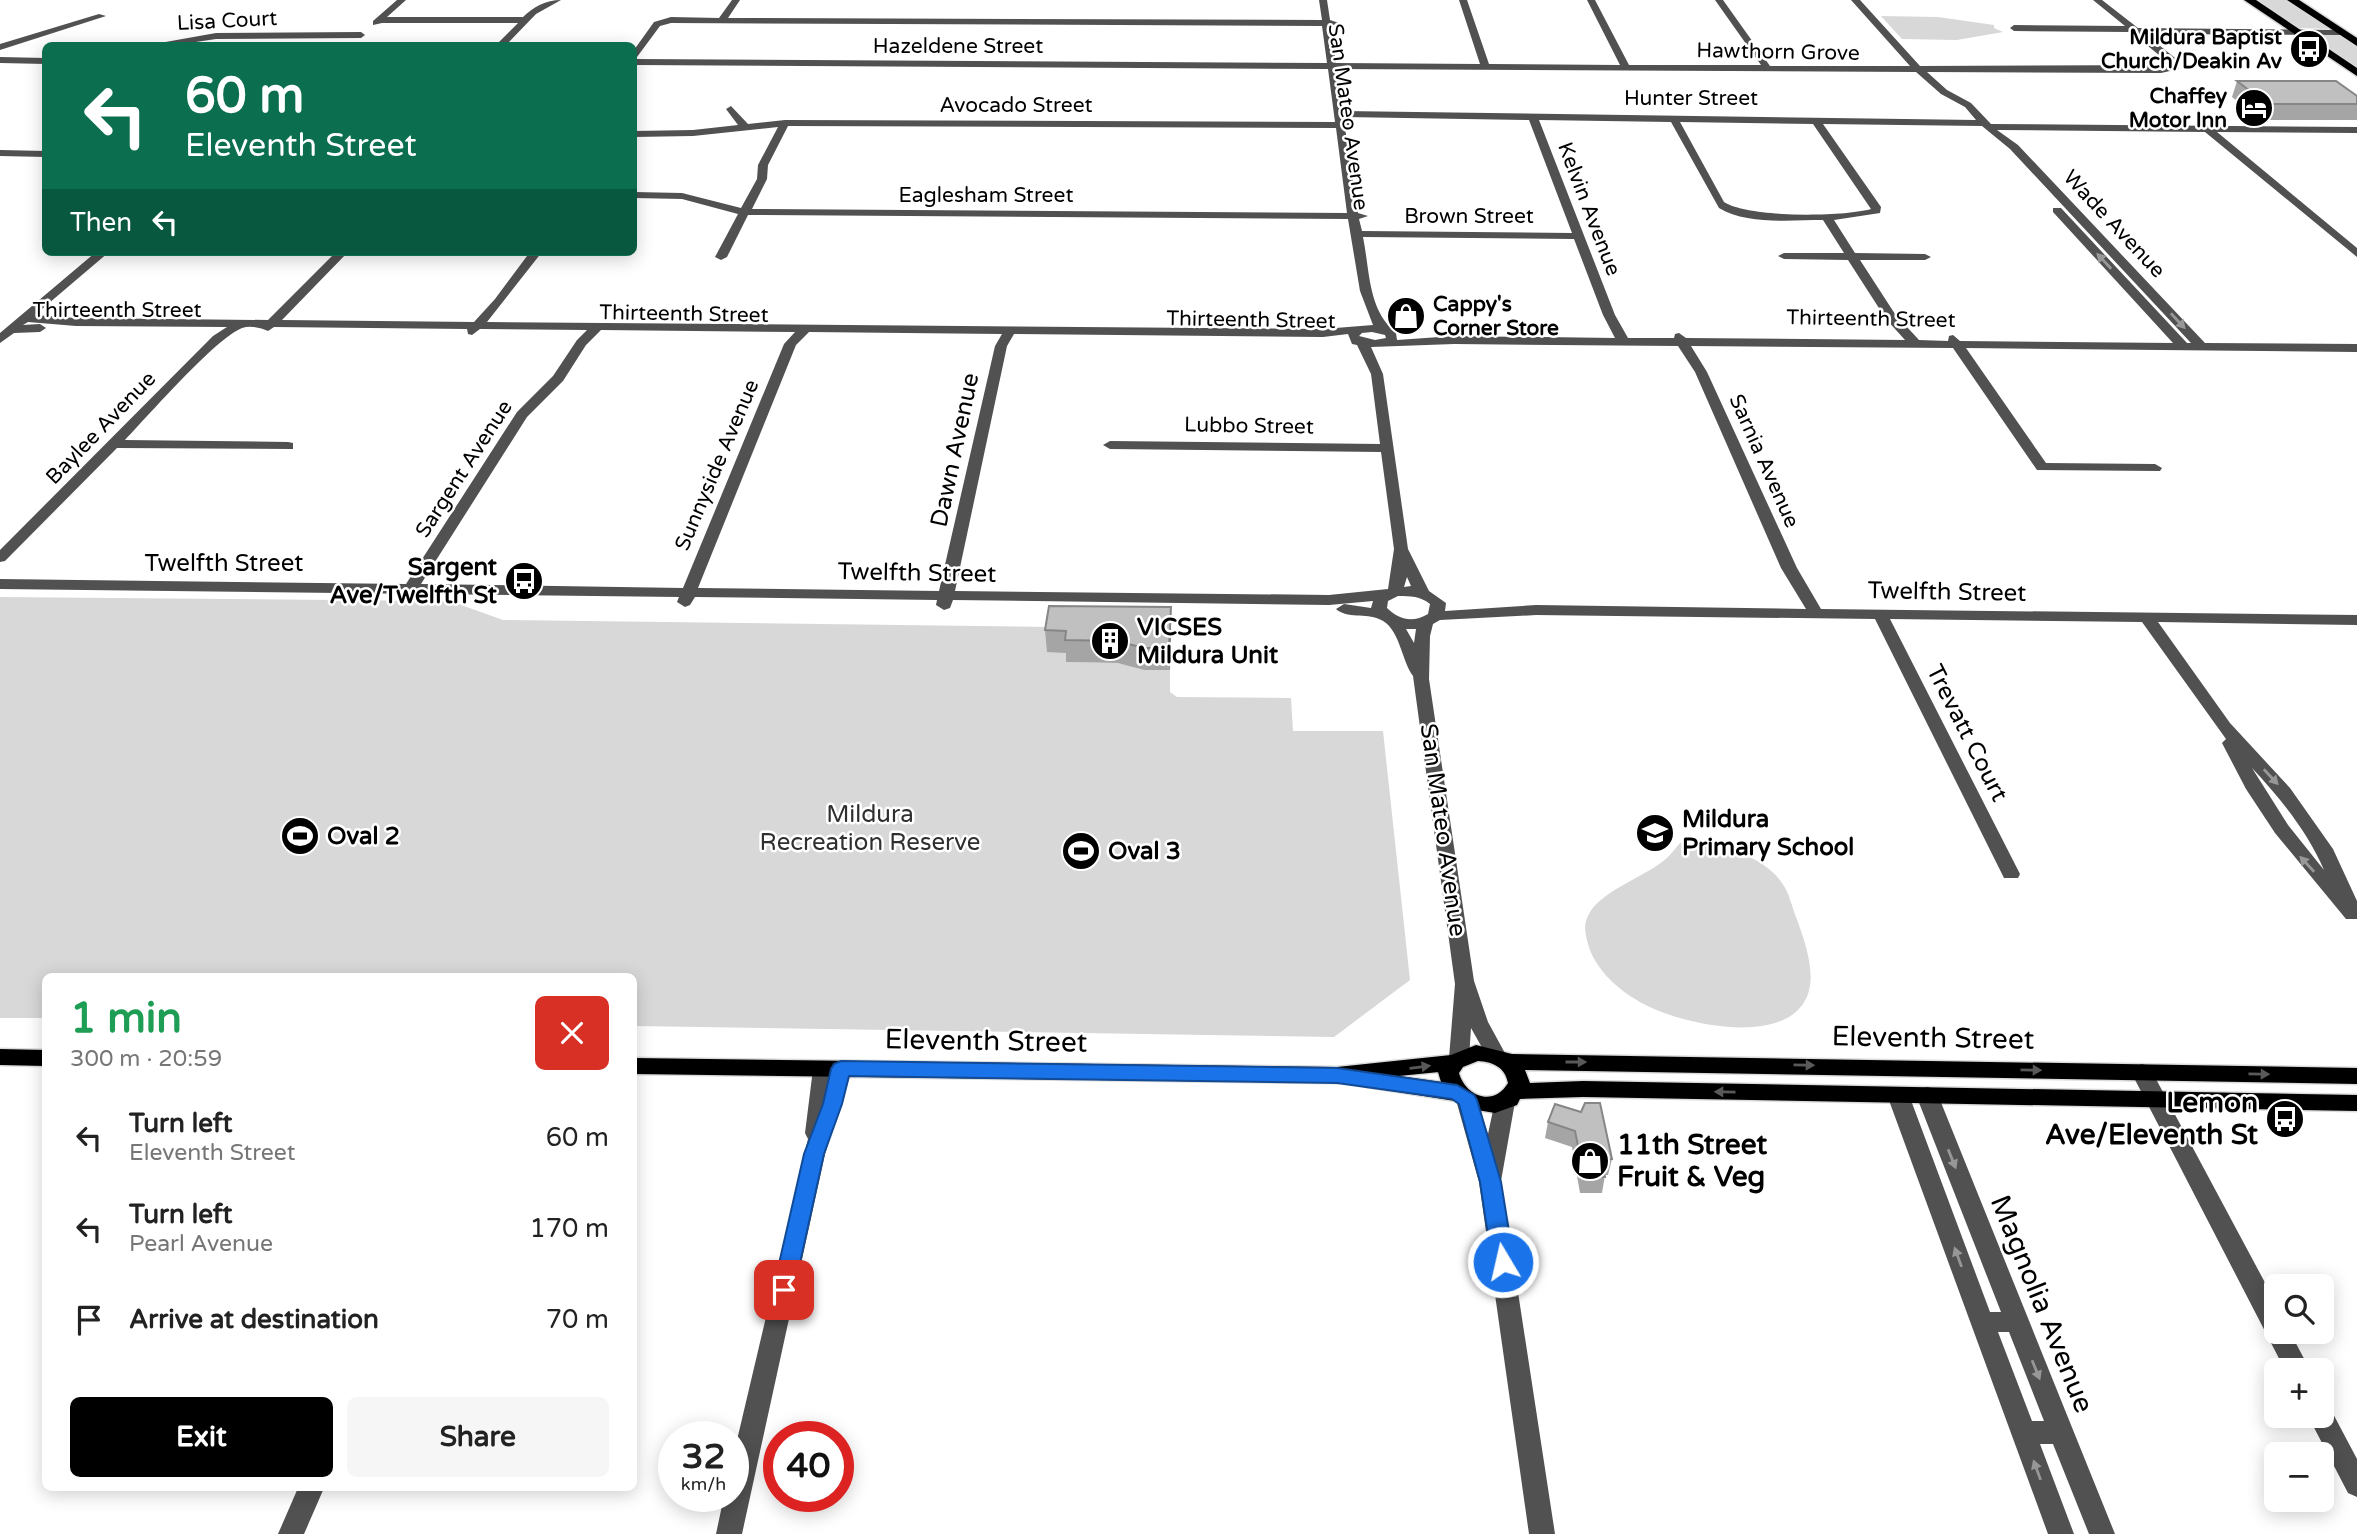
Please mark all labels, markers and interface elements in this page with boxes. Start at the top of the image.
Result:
street label: Lisa Court [176,6,278,36]
street label: San Mateo Avenue [1323,22,1373,212]
place label: Mildura Baptist Church/Deakin Av [2101,25,2282,74]
bus stop icon: Mildura Baptist Church/Deakin Av [2288,28,2330,70]
street label: Hazeldene Street [873,34,1043,59]
street label: Hawthorn Grove [1696,38,1860,66]
text: 60 m [185,67,304,126]
icon: left [70,70,161,161]
place label: Chaffey Motor Inn [2129,84,2228,133]
street label: Hunter Street [1624,86,1758,111]
hotel icon: Chaffey Motor Inn [2233,87,2275,129]
street label: Avocado Street [939,93,1093,118]
text: Eleventh Street [185,127,417,165]
street label: Kelvin Avenue [1552,139,1626,279]
street label: Wade Avenue [2058,165,2170,283]
street label: Eaglesham Street [899,183,1073,208]
icon: left [146,203,184,241]
street label: Brown Street [1404,204,1534,229]
text: Then [70,207,132,238]
one-way arrow [2096,252,2112,270]
place label: Cappy's Corner Store [1433,292,1559,341]
shop icon: Cappy's Corner Store [1385,295,1427,337]
street label: Thirteenth Street [32,298,202,323]
street label: Thirteenth Street [599,300,769,328]
street label: Thirteenth Street [1786,305,1956,333]
street label: Thirteenth Street [1166,306,1336,334]
one-way arrow [2170,312,2186,329]
street label: Baylee Avenue [41,366,161,490]
street label: Dawn Avenue [925,370,985,530]
street label: Sunnyside Avenue [670,376,764,554]
street label: Sarnia Avenue [1723,390,1805,532]
street label: Sargent Avenue [410,396,518,542]
street label: Lubbo Street [1184,412,1314,440]
street label: Twelfth Street [145,549,303,578]
place label: Sargent Ave/Twelfth St [330,553,498,610]
street label: Twelfth Street [837,557,997,589]
bus stop icon: Sargent Ave/Twelfth St [503,560,545,602]
street label: Twelfth Street [1867,576,2027,608]
place label: VICSES Mildura Unit [1137,613,1279,670]
building icon: VICSES Mildura Unit [1089,620,1131,662]
street label: Trevatt Court [1920,660,2014,806]
street label: San Mateo Avenue [1414,722,1472,938]
one-way arrow [2262,768,2278,785]
park label: Mildura Recreation Reserve [760,800,980,857]
place label: Mildura Primary School [1682,805,1854,862]
school or university icon: Mildura Primary School [1634,812,1676,854]
sports icon: Oval 2 [279,815,321,857]
place label: Oval 2 [327,822,400,851]
sports icon: Oval 3 [1060,830,1102,872]
place label: Oval 3 [1108,837,1181,866]
one-way arrow [2299,855,2315,873]
text: 1 min [70,993,182,1044]
button: close [535,996,609,1070]
street label: Eleventh Street [1831,1019,2035,1057]
street label: Eleventh Street [884,1022,1088,1060]
text: 300 m · 20:59 [70,1045,222,1073]
one-way arrow [1566,1056,1588,1068]
one-way arrow [1793,1060,1815,1071]
one-way arrow [1409,1062,1431,1073]
one-way arrow [2021,1064,2043,1076]
one-way arrow [2248,1069,2270,1080]
one-way arrow [1714,1086,1736,1097]
place label: Lemon Ave/Eleventh St [2045,1086,2258,1152]
bus stop icon: Lemon Ave/Eleventh St [2264,1098,2306,1140]
text: Turn left [129,1108,232,1139]
icon: left [70,1119,108,1157]
text: 60 m [546,1122,609,1153]
place label: 11th Street Fruit & Veg [1617,1128,1768,1194]
text: Eleventh Street [129,1139,296,1167]
shop icon: 11th Street Fruit & Veg [1569,1140,1611,1182]
one-way arrow [1946,1148,1957,1169]
street label: Magnolia Avenue [1983,1190,2101,1418]
text: Turn left [129,1199,232,1230]
icon: left [70,1210,108,1248]
text: 170 m [529,1213,609,1244]
position arrow [1466,1225,1540,1299]
text: Pearl Avenue [129,1230,273,1258]
one-way arrow [1953,1246,1964,1267]
pin [754,1260,814,1320]
icon: arrive [765,1271,803,1309]
map controls [2264,1274,2334,1512]
button: search [2264,1274,2334,1344]
icon: arrive [70,1301,108,1339]
text: Arrive at destination [129,1304,379,1335]
text: 70 m [546,1304,609,1335]
button: + [2264,1358,2334,1428]
one-way arrow [2031,1360,2042,1381]
button: Exit [70,1397,333,1477]
button: Share [347,1397,609,1477]
speed limit sign: 40 [763,1421,854,1512]
text: 32 [682,1436,725,1478]
button: − [2264,1442,2334,1512]
one-way arrow [2032,1459,2043,1480]
text: km/h [681,1473,726,1495]

